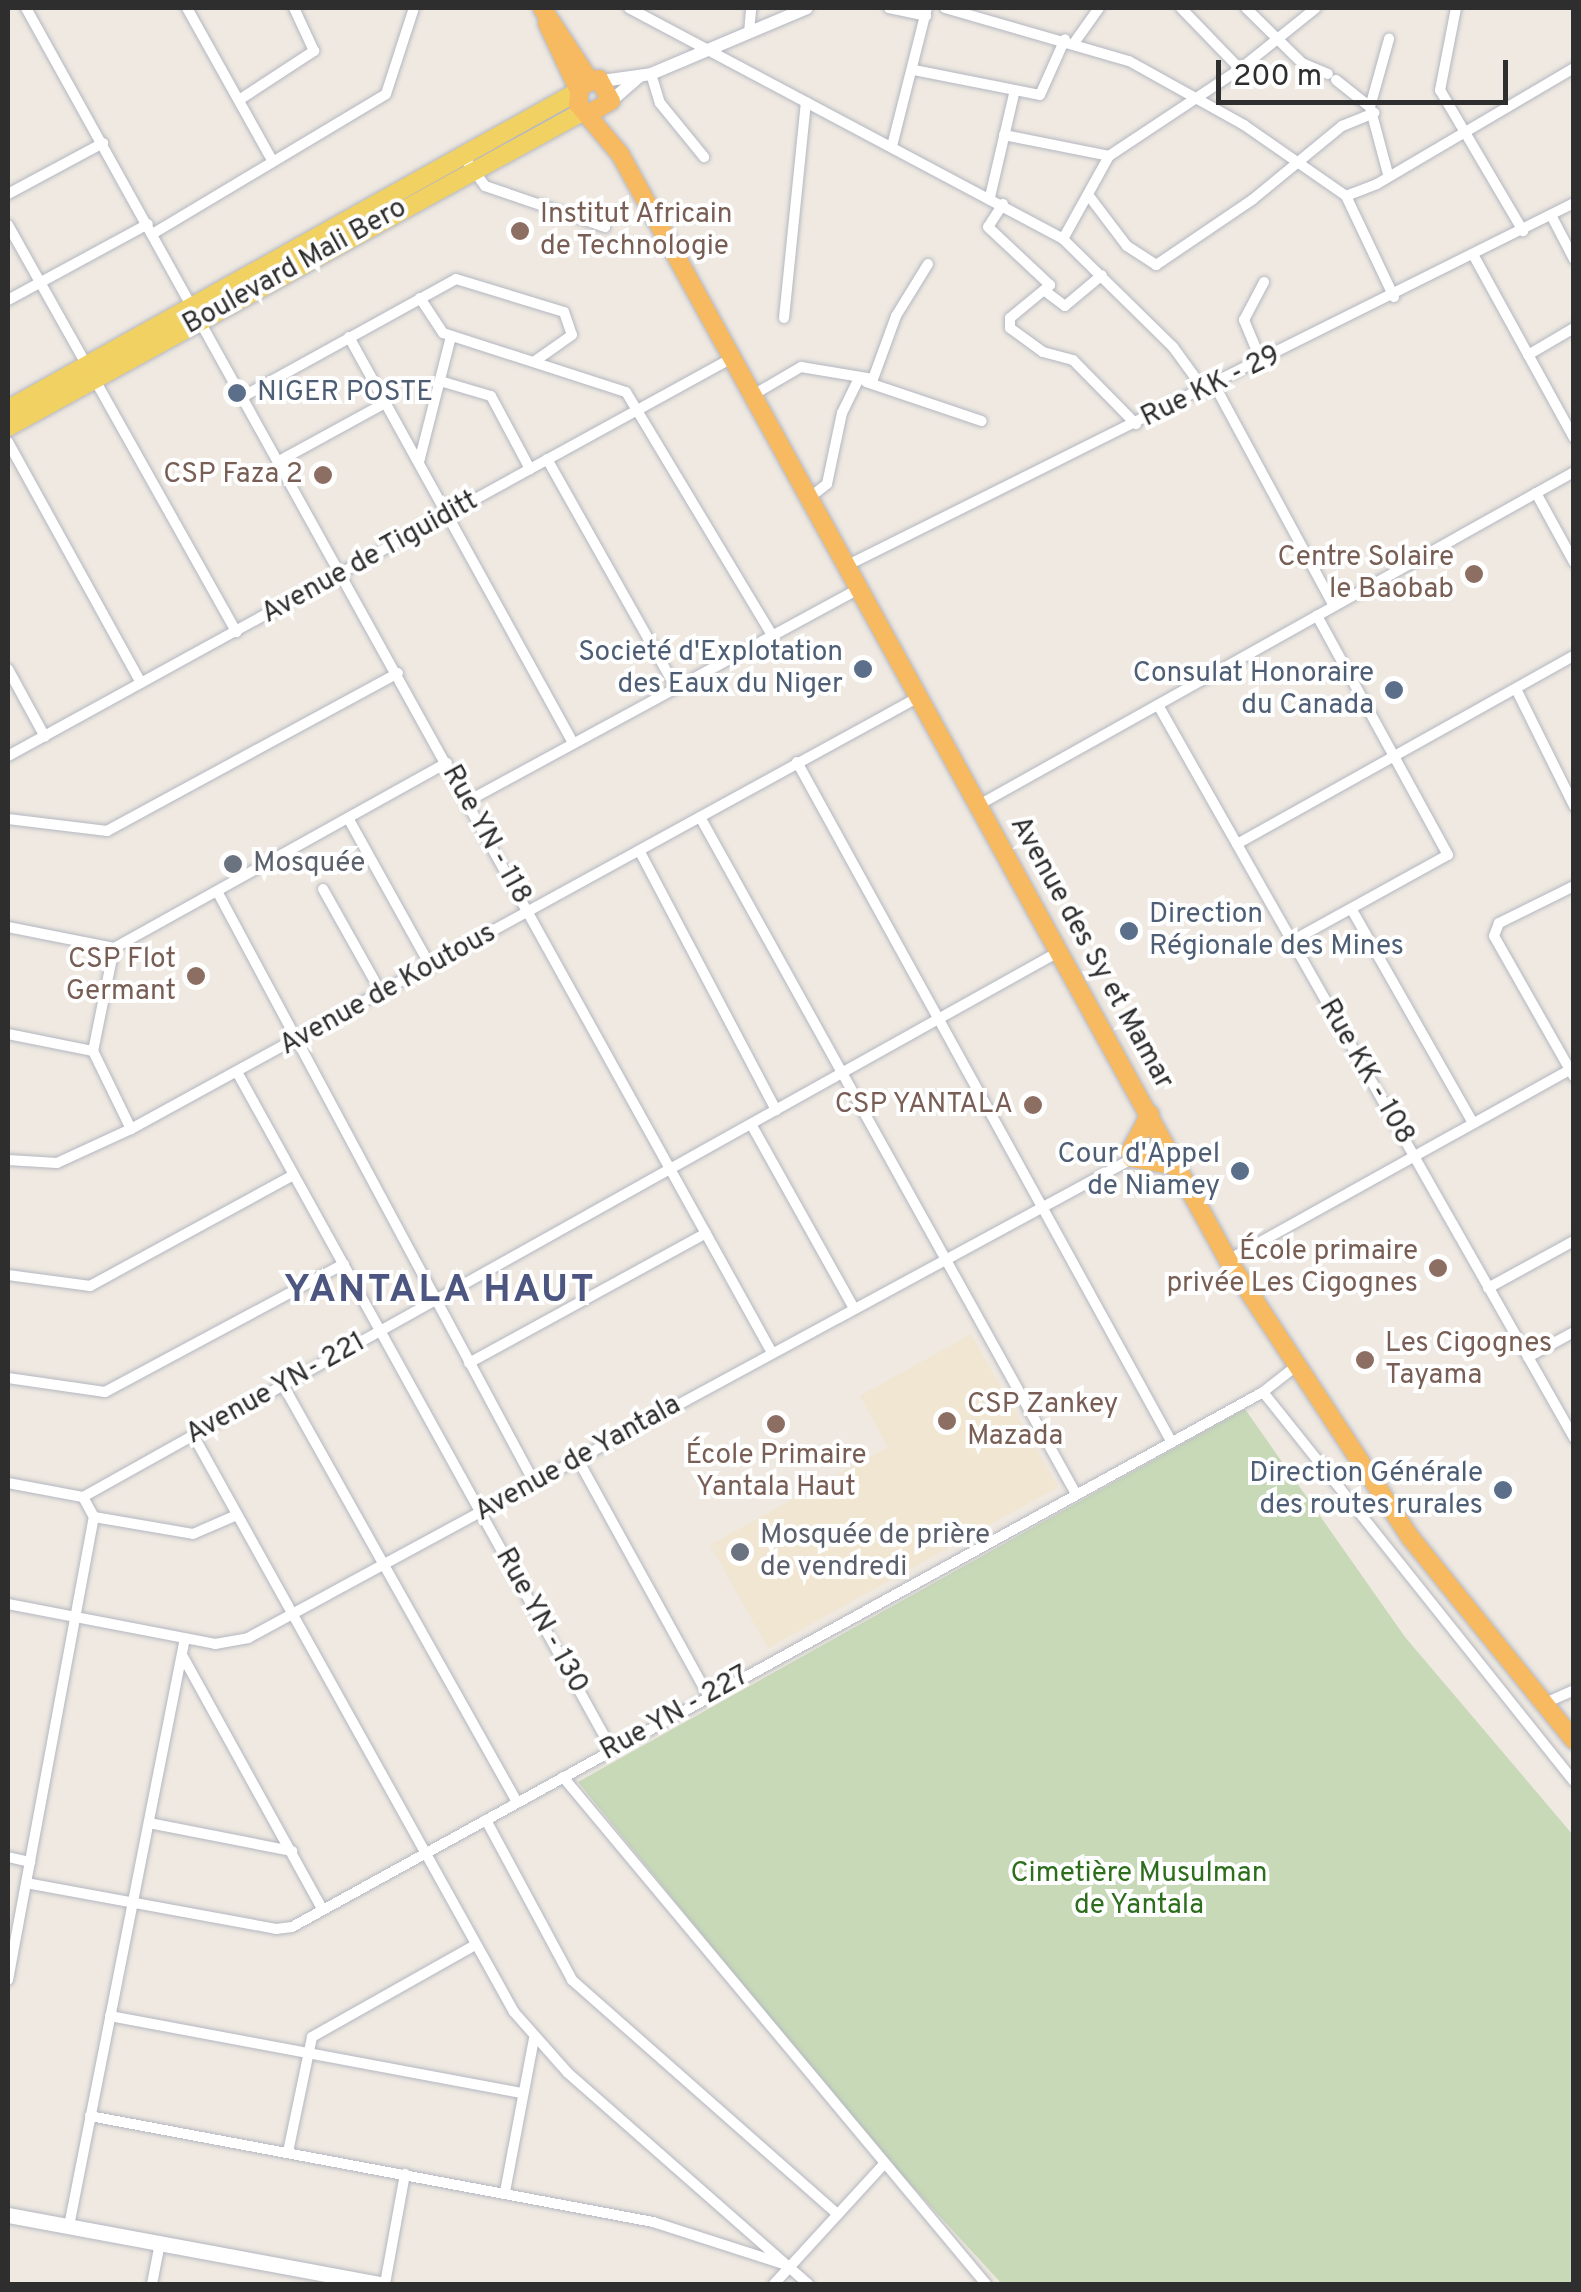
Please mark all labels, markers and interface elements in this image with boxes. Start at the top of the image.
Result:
scale bar [1221,40,1514,102]
text: 200 m [1233,59,1322,96]
street label: Boulevard Mali Bero [177,192,413,342]
place label: Institut Africain de Technologie [540,198,734,264]
marker: Institut Africain de Technologie [509,220,531,242]
street label: Rue KK - 29 [1136,339,1286,435]
place label: NIGER POSTE [257,376,433,410]
marker: NIGER POSTE [226,382,248,404]
place label: CSP Faza 2 [163,458,303,492]
marker: CSP Faza 2 [312,464,334,486]
street label: Avenue de Tiguiditt [255,484,485,632]
place label: Centre Solaire le Baobab [1277,541,1454,607]
marker: Centre Solaire le Baobab [1463,563,1485,585]
place label: Societé d'Explotation des Eaux du Niger [578,636,843,702]
place label: Consulat Honoraire du Canada [1133,657,1374,723]
marker: Societé d'Explotation des Eaux du Niger [852,658,874,680]
marker: Consulat Honoraire du Canada [1383,679,1405,701]
street label: Rue YN - 118 [434,759,538,911]
street label: Avenue des Sy et Mamar [1002,811,1180,1095]
place label: Mosquée [253,847,365,881]
marker: Mosquée [222,853,244,875]
place label: Direction Régionale des Mines [1149,898,1404,964]
street label: Avenue de Koutous [274,917,502,1063]
marker: Direction Régionale des Mines [1118,920,1140,942]
place label: CSP Flot Germant [66,943,176,1009]
marker: CSP Flot Germant [185,965,207,987]
street label: Rue KK - 108 [1311,993,1421,1151]
place label: CSP YANTALA [834,1088,1013,1122]
marker: CSP YANTALA [1022,1094,1044,1116]
place label: Cour d'Appel de Niamey [1058,1138,1220,1204]
marker: Cour d'Appel de Niamey [1229,1160,1251,1182]
place label: École primaire privée Les Cigognes [1166,1235,1418,1301]
marker: École primaire privée Les Cigognes [1427,1257,1449,1279]
district label: YANTALA HAUT [283,1269,597,1315]
street label: Avenue YN- 221 [180,1326,372,1452]
place label: Les Cigognes Tayama [1385,1327,1552,1393]
marker: Les Cigognes Tayama [1354,1349,1376,1371]
street label: Avenue de Yantala [469,1388,687,1530]
place label: CSP Zankey Mazada [967,1388,1118,1454]
marker: CSP Zankey Mazada [936,1410,958,1432]
marker: École Primaire Yantala Haut [765,1413,787,1435]
place label: École Primaire Yantala Haut [685,1439,867,1505]
place label: Direction Générale des routes rurales [1249,1457,1483,1523]
marker: Direction Générale des routes rurales [1492,1479,1514,1501]
place label: Mosquée de prière de vendredi [760,1519,990,1585]
marker: Mosquée de prière de vendredi [729,1541,751,1563]
street label: Rue YN - 130 [487,1542,595,1700]
street label: Rue YN - 227 [594,1659,756,1769]
park label: Cimetière Musulman de Yantala [1010,1857,1268,1923]

